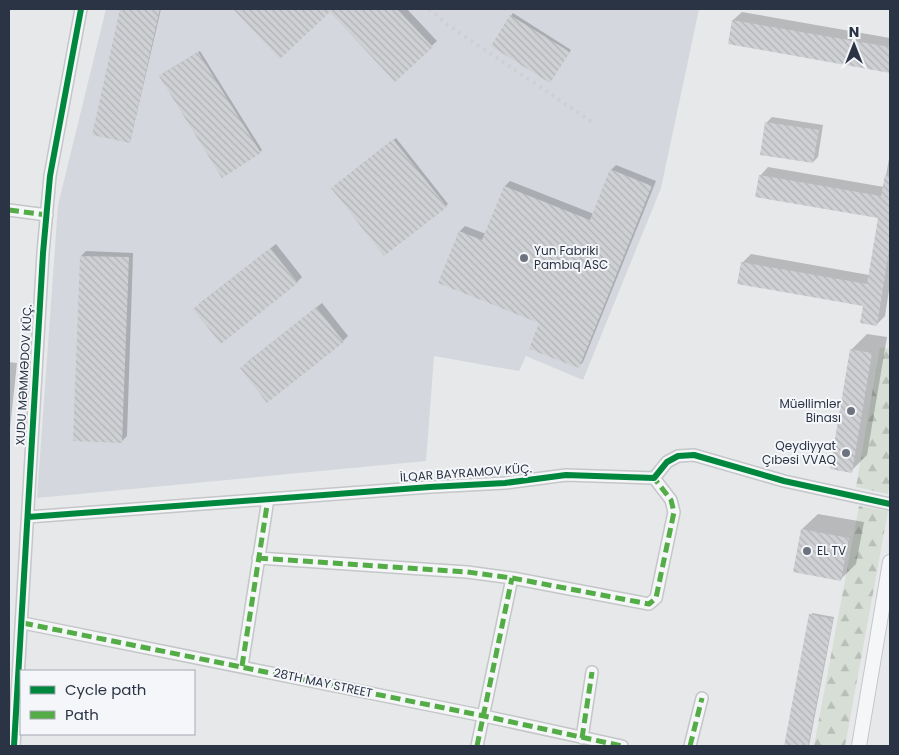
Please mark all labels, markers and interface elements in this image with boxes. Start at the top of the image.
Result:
north arrow [829,20,879,70]
text: N [849,22,859,42]
place label: Yun Fabriki Pambıq ASC [534,242,608,273]
marker: Yun Fabriki Pambıq ASC [518,252,530,264]
street label: XUDU MƏMMƏDOV KÜÇ. [11,304,36,446]
place label: Müəllimlər Binası [779,395,842,426]
marker: Müəllimlər Binası [845,405,857,417]
place label: Qeydiyyat Çıbəsi VVAQ [762,437,837,468]
marker: Qeydiyyat Çıbəsi VVAQ [840,447,852,459]
street label: İLQAR BAYRAMOV KÜÇ. [399,459,532,486]
place label: EL TV [817,542,846,559]
marker: EL TV [801,545,813,557]
street label: 28TH MAY STREET [272,664,375,701]
legend [20,670,195,735]
text: Cycle path [65,679,146,700]
text: Path [65,704,99,725]

